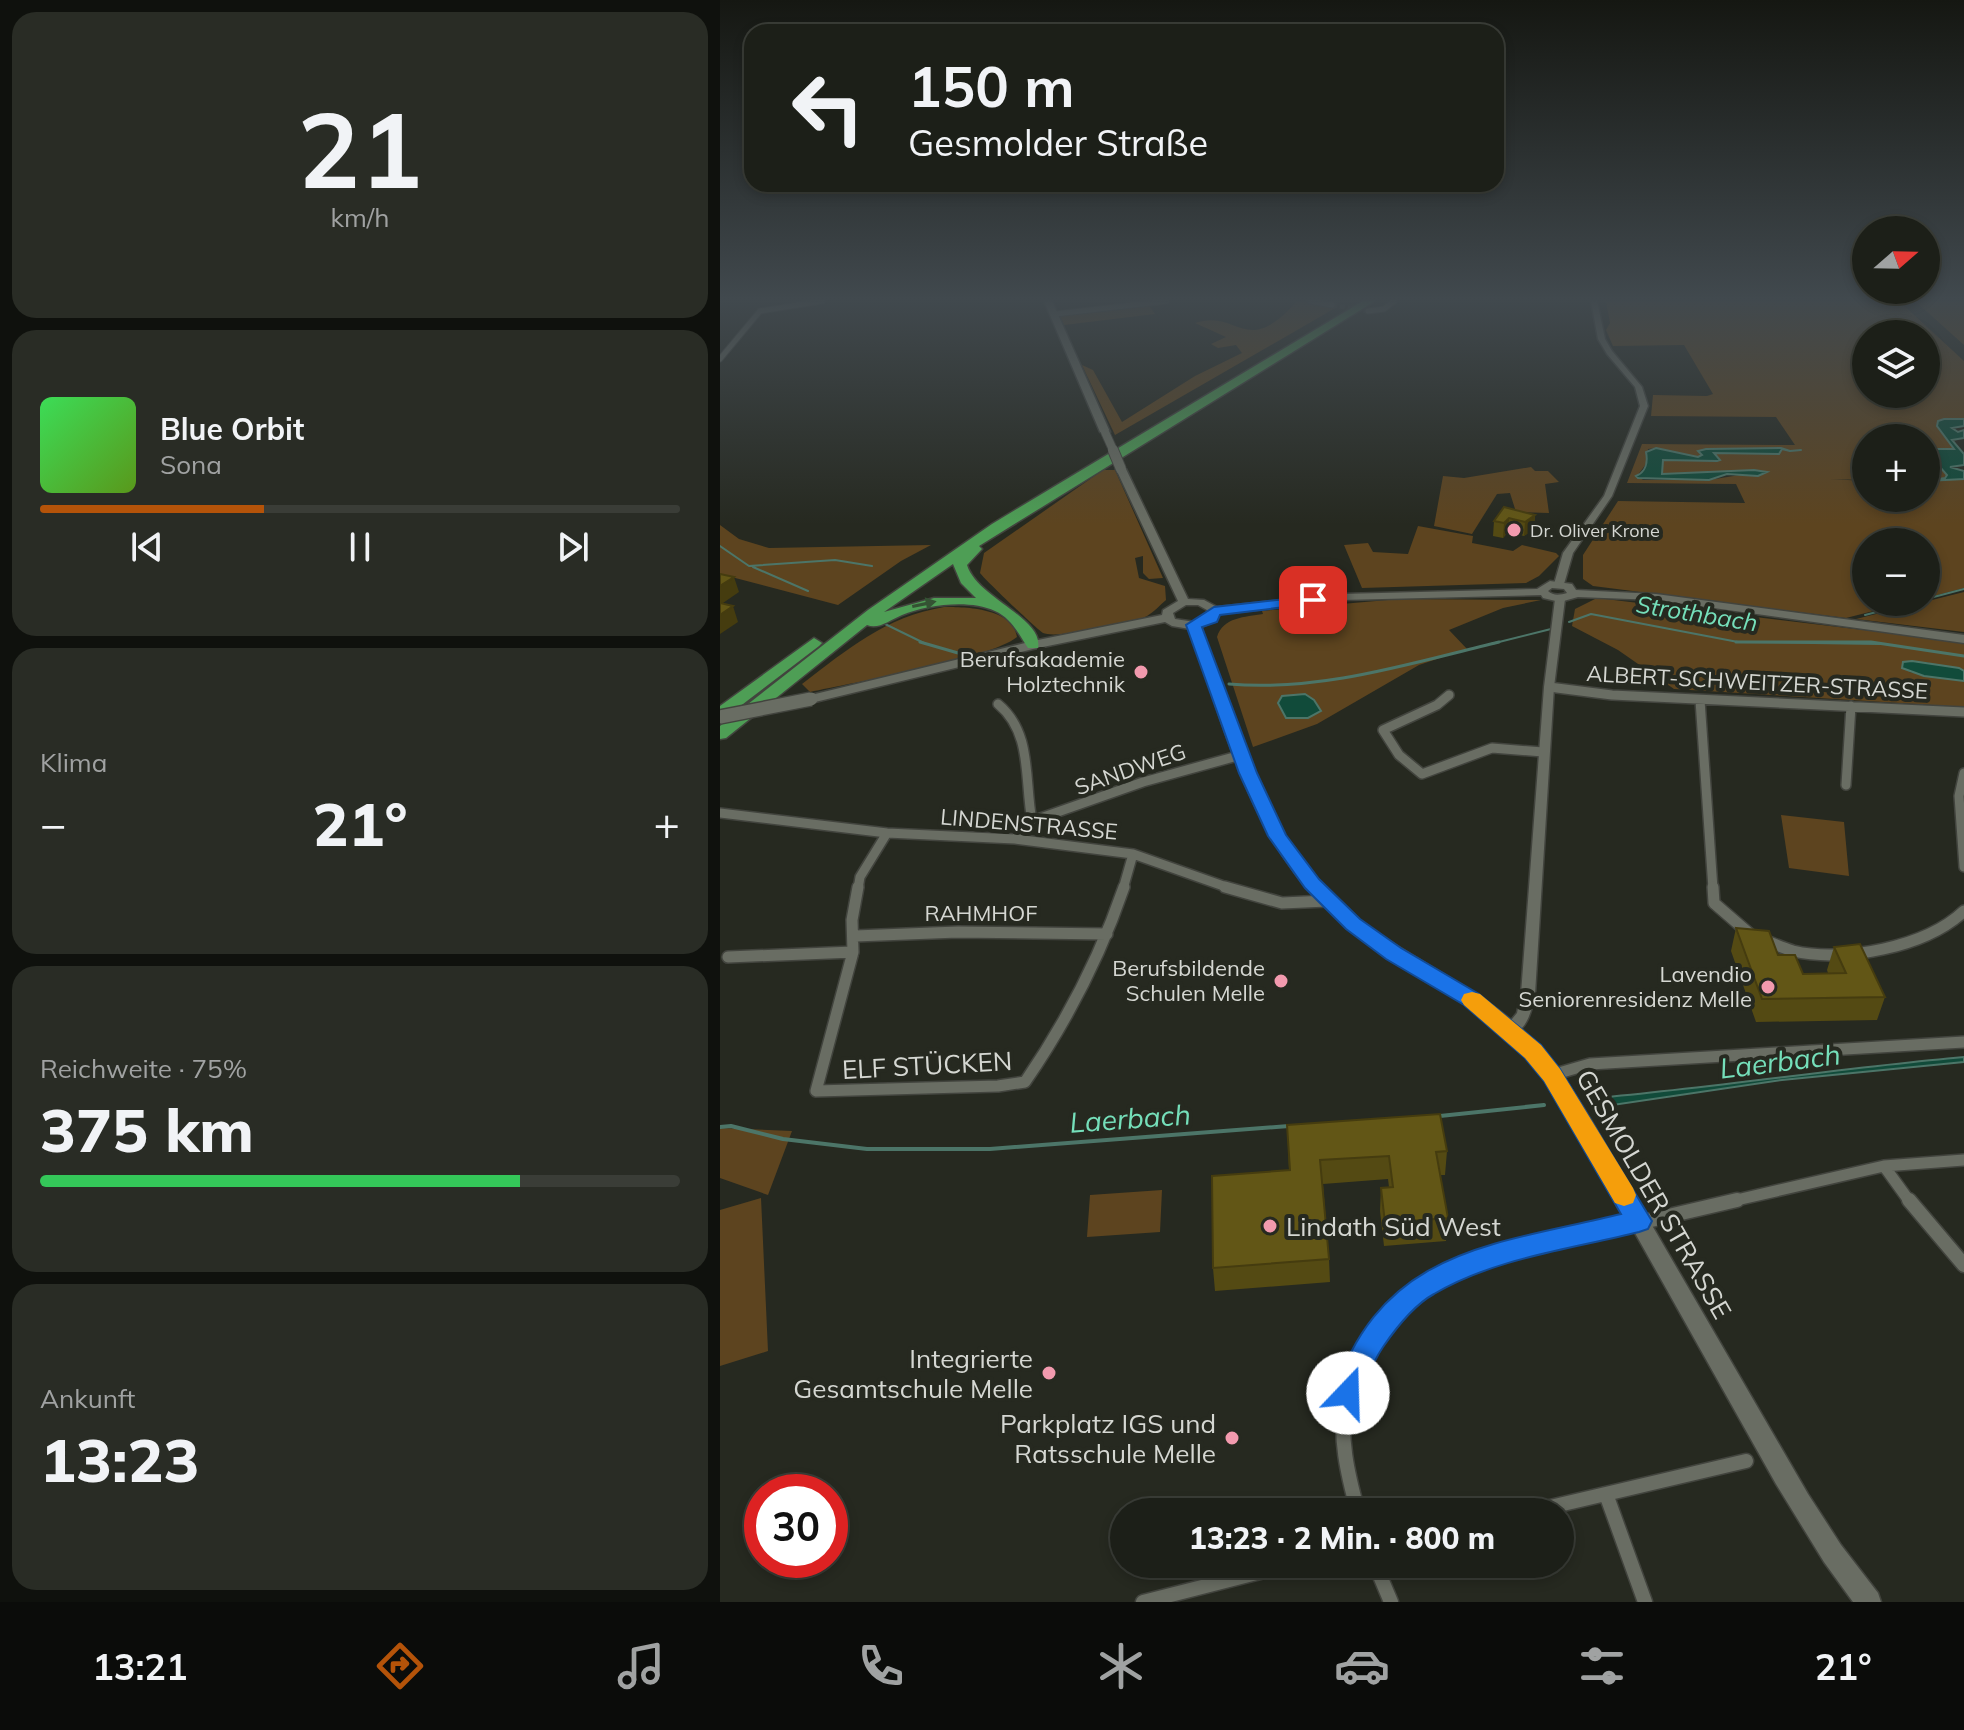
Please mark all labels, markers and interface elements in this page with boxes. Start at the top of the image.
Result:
text: 150 m [908,51,1075,121]
icon: left [776,56,880,160]
text: 21 [298,83,422,214]
text: Gesmolder Straße [908,120,1208,165]
text: km/h [331,201,389,234]
north arrow [1852,216,1940,304]
map controls [1852,216,1940,616]
button: layers [1852,320,1940,408]
text: Blue Orbit [160,410,304,448]
button: + [1852,424,1940,512]
text: Sona [160,448,222,481]
place label: Dr. Oliver Krone [1530,519,1660,542]
marker: Dr. Oliver Krone [1505,521,1523,539]
icon: previous [125,525,169,569]
icon: pause [338,525,382,569]
icon: next [551,525,595,569]
button: − [1852,528,1940,616]
pin [1279,566,1347,634]
icon: arrive [1291,578,1335,622]
water label: Strothbach [1634,589,1760,637]
one-way arrow [912,597,937,610]
place label: Berufsakademie Holztechnik [960,645,1126,698]
street label: ALBERT-SCHWEITZER-STRASSE [1586,659,1928,705]
marker: Berufsakademie Holztechnik [1132,663,1150,681]
street label: SANDWEG [1071,737,1189,801]
text: Klima [40,746,107,779]
text: 21° [312,786,408,861]
text: − [40,796,66,851]
text: + [654,796,680,851]
street label: LINDENSTRASSE [939,802,1119,846]
street label: RAHMHOF [924,899,1038,927]
place label: Berufsbildende Schulen Melle [1112,954,1265,1007]
place label: Lavendio Seniorenresidenz Melle [1518,960,1752,1013]
marker: Berufsbildende Schulen Melle [1272,972,1290,990]
marker: Lavendio Seniorenresidenz Melle [1759,978,1777,996]
water label: Laerbach [1718,1036,1842,1086]
street label: ELF STÜCKEN [841,1044,1013,1086]
text: Reichweite · 75% [40,1052,247,1085]
street label: GESMOLDER STRASSE [1569,1064,1739,1324]
text: 375 km [40,1092,254,1167]
water label: Laerbach [1068,1096,1192,1140]
place label: Lindath Süd West [1286,1210,1501,1243]
marker: Lindath Süd West [1261,1217,1279,1235]
place label: Integrierte Gesamtschule Melle [793,1342,1033,1405]
position arrow [1306,1351,1390,1435]
marker: Integrierte Gesamtschule Melle [1040,1364,1058,1382]
text: Ankunft [40,1382,135,1415]
place label: Parkplatz IGS und Ratsschule Melle [1000,1407,1216,1470]
text: 13:23 [40,1422,200,1497]
marker: Parkplatz IGS und Ratsschule Melle [1223,1429,1241,1447]
speed limit sign: 30 [744,1474,848,1578]
text: 13:23 · 2 Min. · 800 m [1189,1519,1495,1557]
icon: directions [372,1638,428,1694]
icon: music [613,1638,669,1694]
icon: phone [853,1638,909,1694]
icon: climate [1093,1638,1149,1694]
icon: car [1334,1638,1390,1694]
icon: filters [1574,1638,1630,1694]
text: 13:21 [92,1644,188,1689]
text: 21° [1815,1644,1872,1689]

